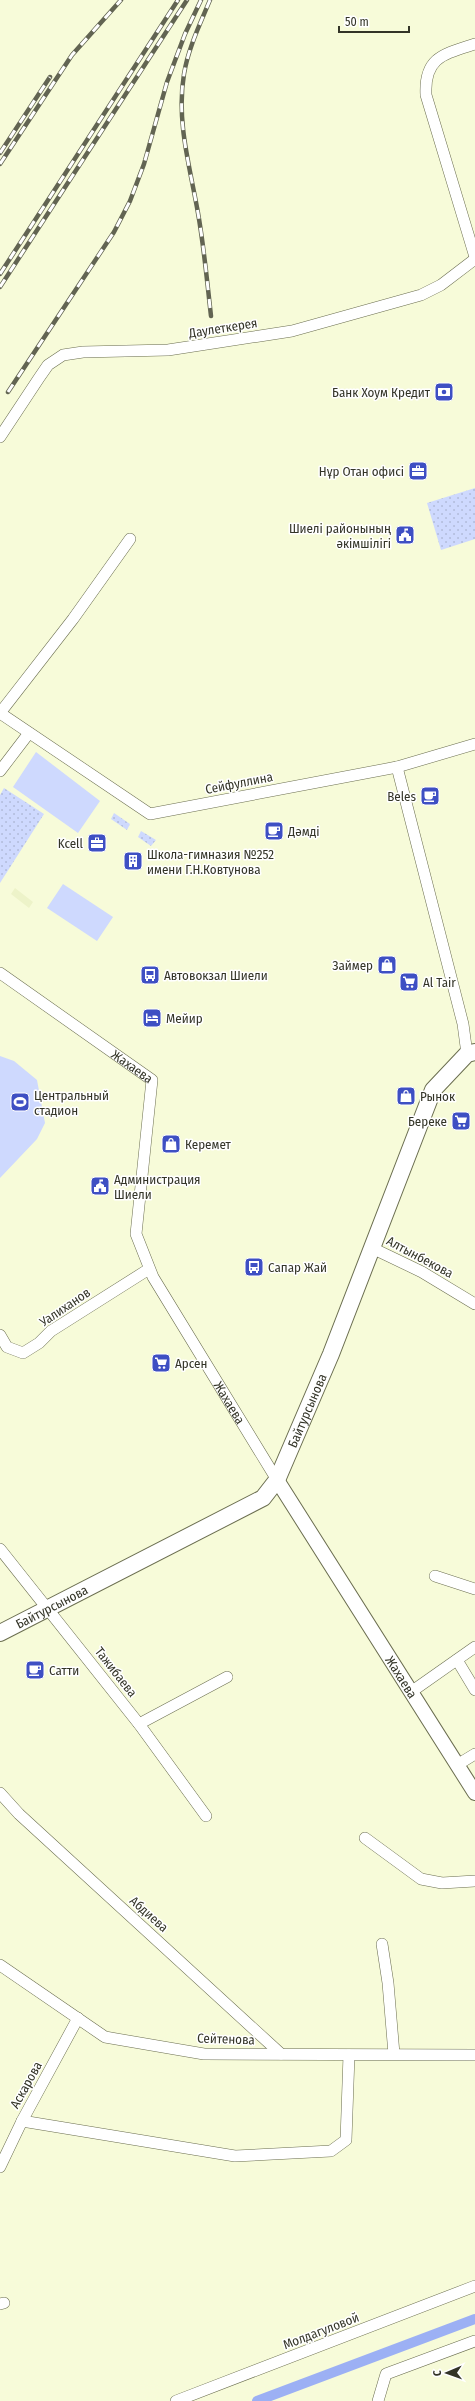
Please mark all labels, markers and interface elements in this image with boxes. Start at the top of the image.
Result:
scale bar [339,8,409,34]
text: 50 m [345,15,369,29]
street label: Даулеткерея [187,315,258,341]
bank icon: Банк Хоум Кредит [433,381,455,403]
place label: Банк Хоум Кредит [332,385,431,400]
office icon: Нұр Отан офисі [407,460,429,482]
place label: Нұр Отан офисі [319,464,404,479]
place label: Шиелі районының әкімшілігі [289,521,391,551]
public building icon: Шиелі районының әкімшілігі [394,524,416,546]
street label: Сейфуллина [204,769,274,797]
cafe icon: Beles [419,785,441,807]
place label: Beles [387,789,416,804]
cafe icon: Дәмді [263,820,285,842]
place label: Дәмді [287,824,319,839]
office icon: Kcell [86,832,108,854]
place label: Kcell [58,836,84,851]
place label: Школа-гимназия №252 имени Г.Н.Ковтунова [147,847,274,877]
building icon: Школа-гимназия №252 имени Г.Н.Ковтунова [122,850,144,872]
shop icon: Займер [376,954,398,976]
place label: Займер [332,958,373,973]
bus stop icon: Автовокзал Шиели [139,964,161,986]
place label: Автовокзал Шиели [164,968,268,983]
supermarket icon: Al Tair [398,971,420,993]
place label: Al Tair [423,975,456,990]
hotel icon: Мейир [141,1007,163,1029]
place label: Мейир [166,1011,203,1026]
street label: Жахаева [109,1047,156,1086]
shop icon: Рынок [395,1085,417,1107]
place label: Центральный стадион [34,1088,109,1118]
place label: Рынок [420,1089,455,1104]
sports icon: Центральный стадион [9,1091,31,1113]
supermarket icon: Береке [450,1110,472,1132]
place label: Береке [408,1114,447,1129]
shop icon: Керемет [160,1133,182,1155]
place label: Керемет [185,1137,232,1152]
place label: Администрация Шиели [114,1172,201,1202]
public building icon: Администрация Шиели [89,1175,111,1197]
street label: Алтынбекова [384,1233,456,1281]
bus stop icon: Сапар Жай [243,1256,265,1278]
place label: Сапар Жай [268,1260,327,1275]
street label: Уалиханов [36,1285,93,1330]
supermarket icon: Арсен [150,1352,172,1374]
place label: Арсен [175,1356,207,1371]
street label: Байтурсынова [284,1371,329,1450]
street label: Жахаева [211,1379,248,1426]
street label: Байтурсынова [13,1582,90,1631]
street label: Тажибаева [92,1644,140,1700]
street label: Жахаева [383,1653,420,1701]
cafe icon: Сатти [24,1659,46,1681]
place label: Сатти [49,1663,79,1678]
street label: Абдиева [127,1893,171,1935]
street label: Сейтенова [197,2030,255,2048]
street label: Аскарова [7,2059,45,2111]
street label: Молдагуловой [281,2310,361,2352]
north arrow [427,2353,467,2393]
text: С [431,2370,444,2376]

